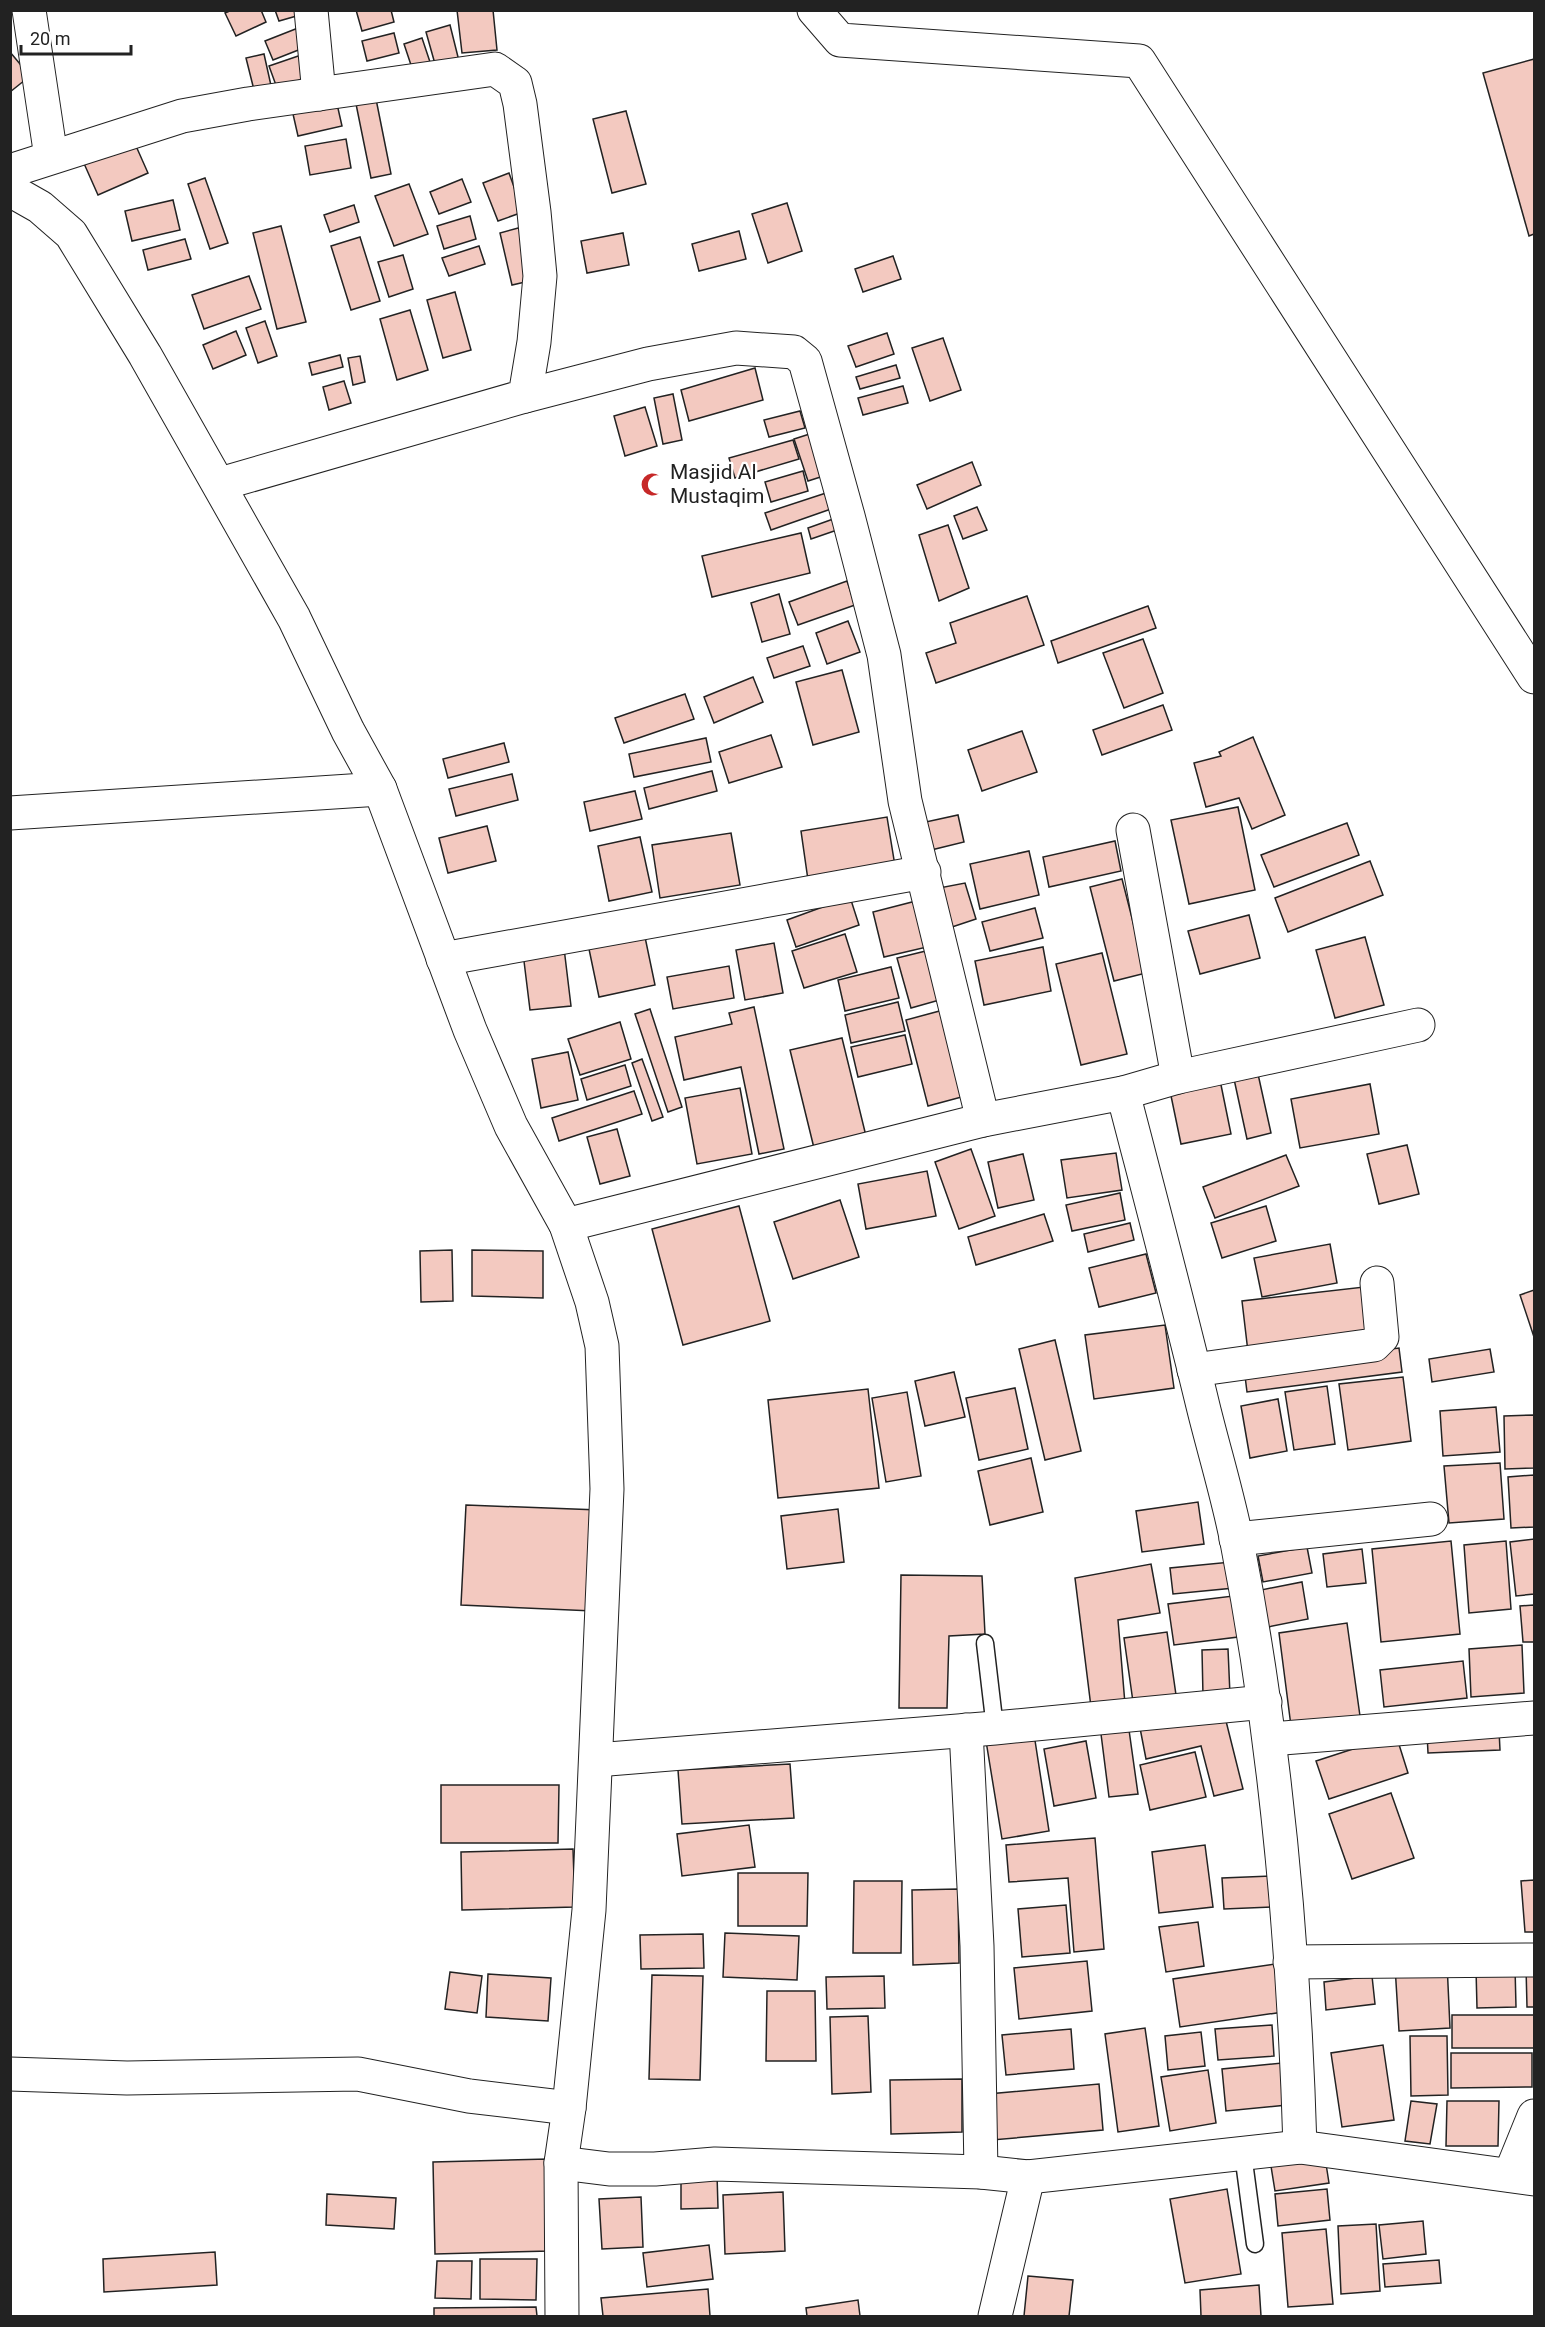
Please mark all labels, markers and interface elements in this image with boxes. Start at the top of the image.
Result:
scale bar [21,18,130,56]
text: 20 m [30,28,70,49]
place label: Masjid Al Mustaqim [670,460,765,508]
mosque icon: Masjid Al Mustaqim [639,471,665,497]

